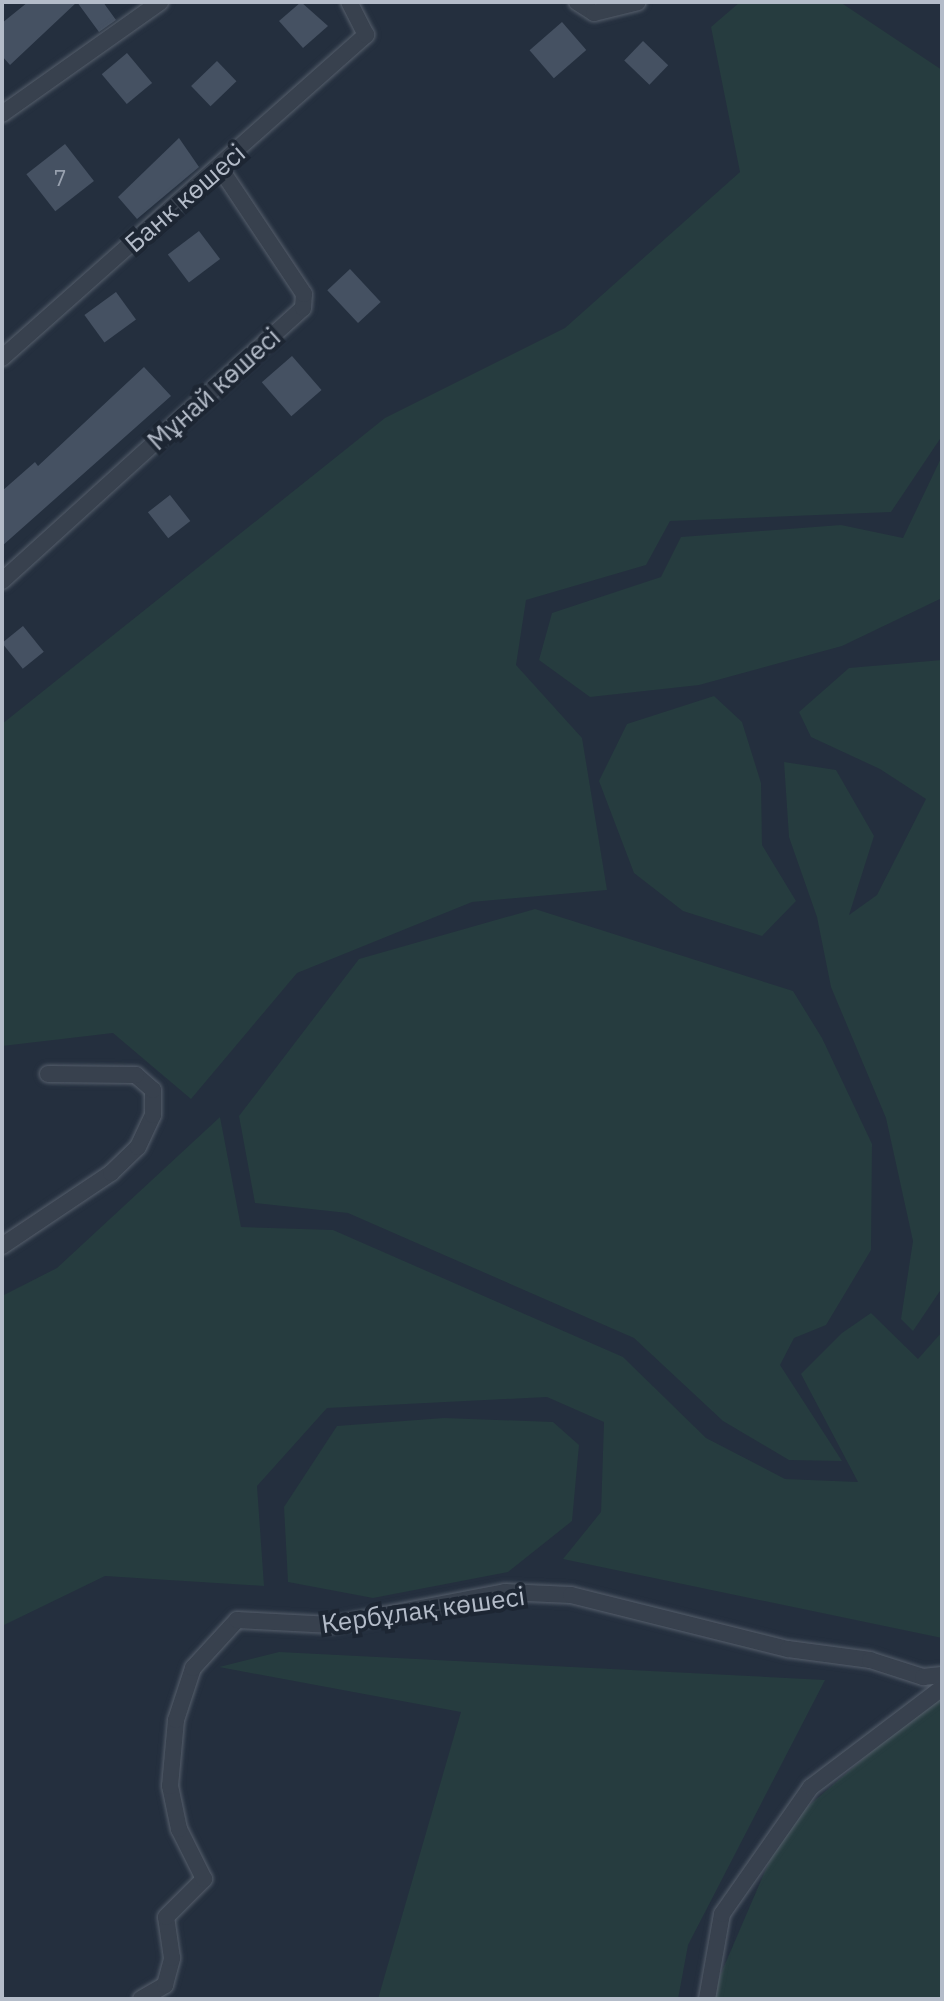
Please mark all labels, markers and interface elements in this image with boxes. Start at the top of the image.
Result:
street label: Банк көшесі [118,137,252,259]
house number: 7 [53,165,67,191]
street label: Мұнай көшесі [141,321,287,457]
street label: Кербұлақ көшесі [319,1580,527,1640]

